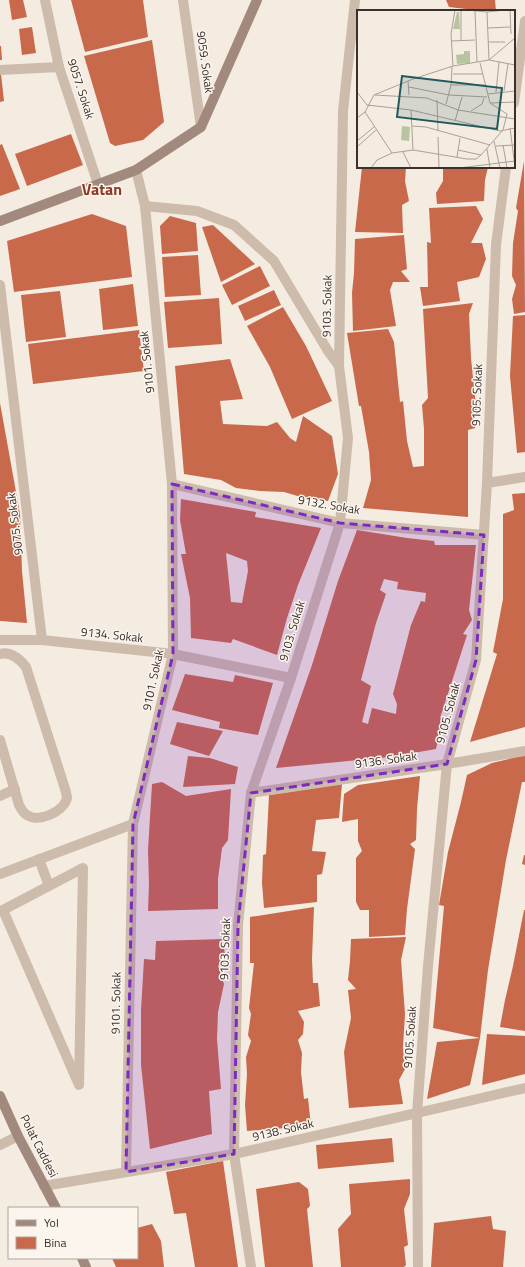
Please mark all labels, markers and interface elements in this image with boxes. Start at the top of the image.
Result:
inset map [357,10,515,168]
street label: 9059. Sokak [192,30,219,94]
street label: 9057. Sokak [63,56,100,122]
district label: Vatan [82,177,122,201]
street label: 9103. Sokak [316,274,337,337]
street label: 9101. Sokak [134,330,159,394]
street label: 9105. Sokak [466,363,487,427]
street label: 9132. Sokak [297,490,362,519]
street label: 9075. Sokak [1,492,28,556]
street label: 9103. Sokak [273,598,310,663]
street label: 9134. Sokak [80,622,144,647]
street label: 9101. Sokak [137,647,168,712]
street label: 9105. Sokak [430,680,465,745]
street label: 9136. Sokak [354,746,418,773]
street label: 9103. Sokak [214,917,235,981]
street label: 9101. Sokak [105,971,126,1034]
street label: 9105. Sokak [398,1005,421,1069]
street label: Polat Caddesi [15,1111,63,1181]
street label: 9138. Sokak [250,1113,316,1146]
legend [8,1207,138,1259]
text: Yol [44,1213,59,1232]
text: Bina [44,1233,66,1252]

